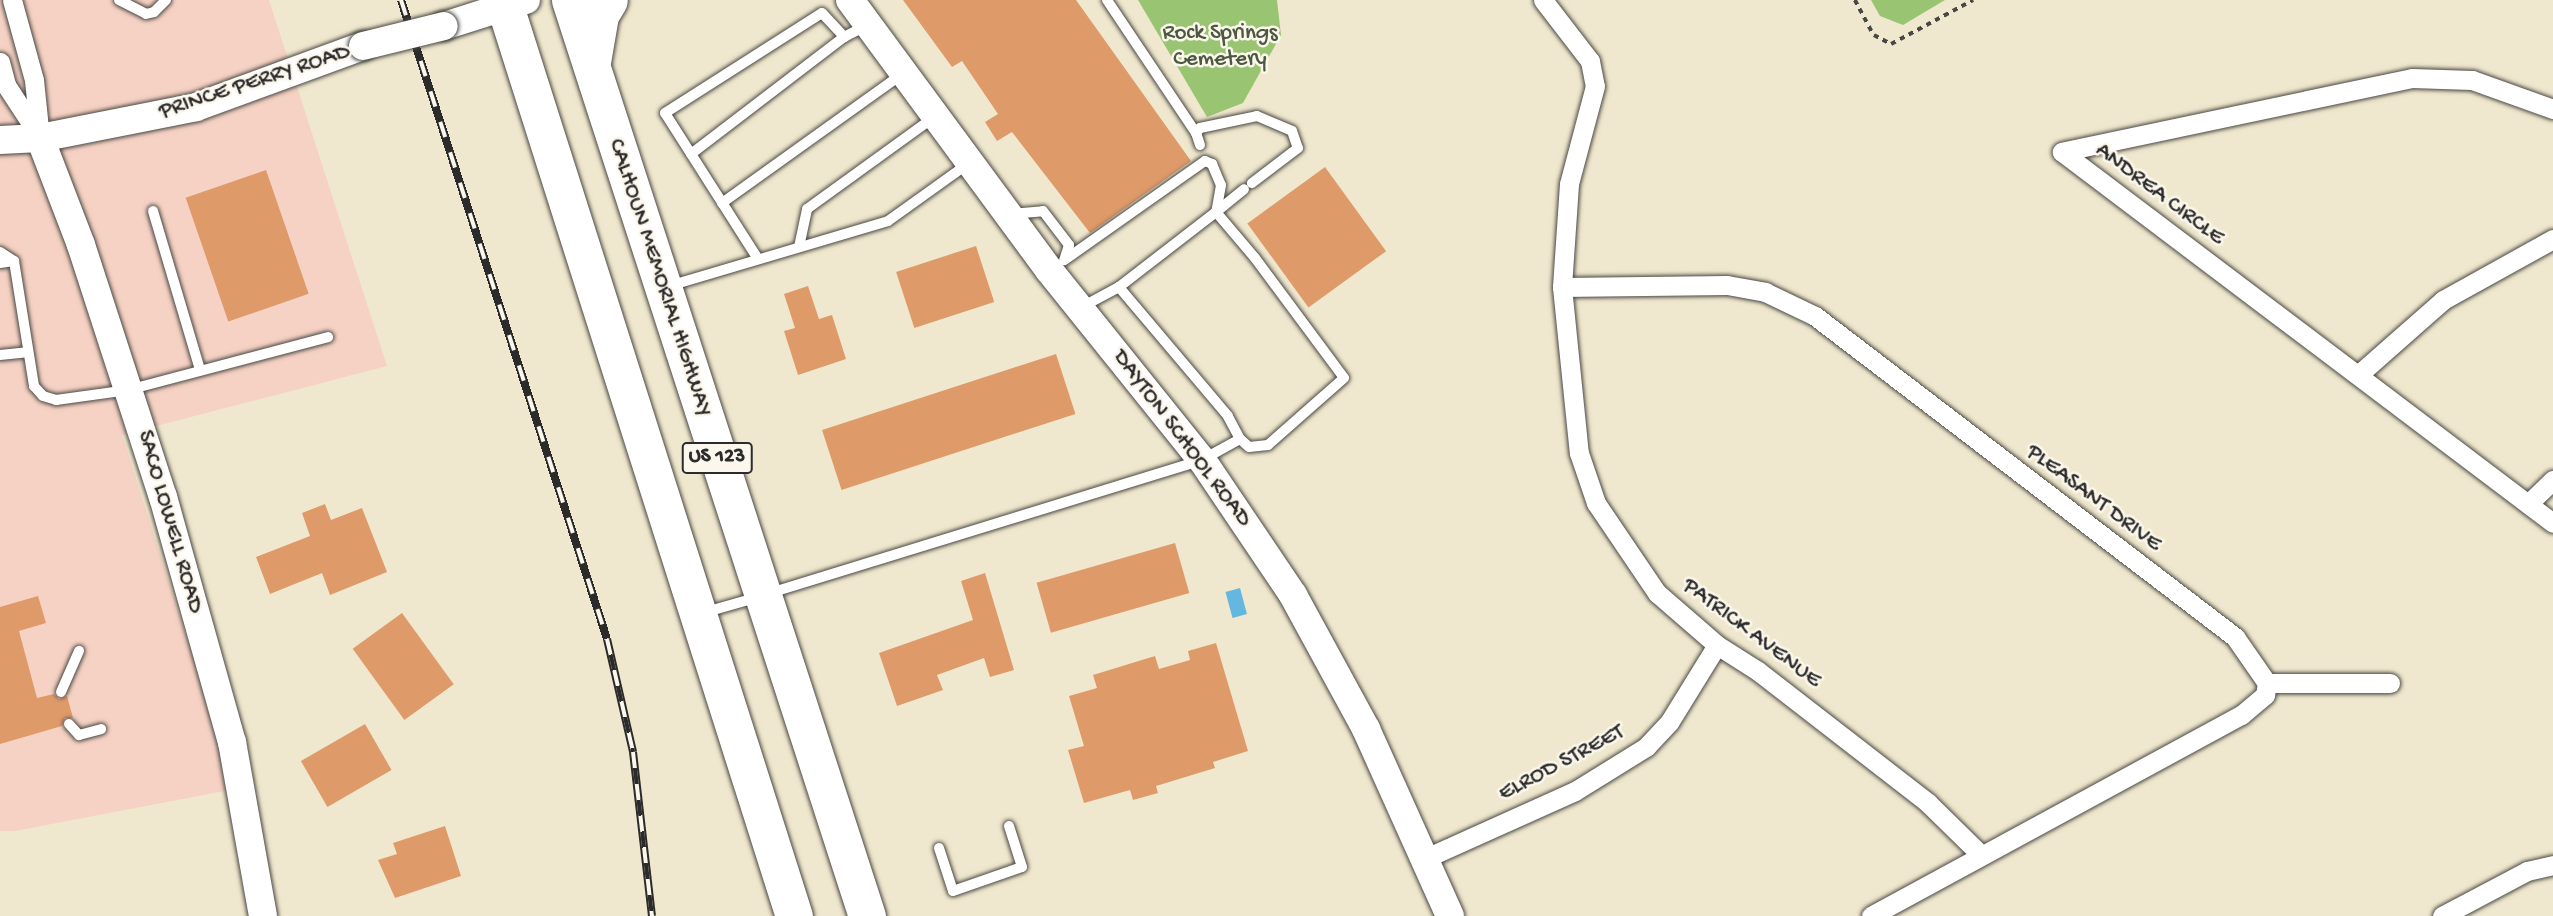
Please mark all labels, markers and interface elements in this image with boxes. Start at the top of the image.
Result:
park label: Rock Springs Cemetery [1162,20,1278,74]
street label: PRINCE PERRY ROAD [156,39,354,127]
street label: CALHOUN MEMORIAL HIGHWAY [601,136,717,420]
street label: ANDREA CIRCLE [2089,138,2229,252]
street label: DAYTON SCHOOL ROAD [1105,345,1257,533]
street label: SACO LOWELL ROAD [130,427,208,617]
street label: PLEASANT DRIVE [2020,439,2166,559]
road number: US 123 [680,440,754,476]
street label: PATRICK AVENUE [1676,573,1826,695]
street label: ELROD STREET [1495,719,1629,809]

